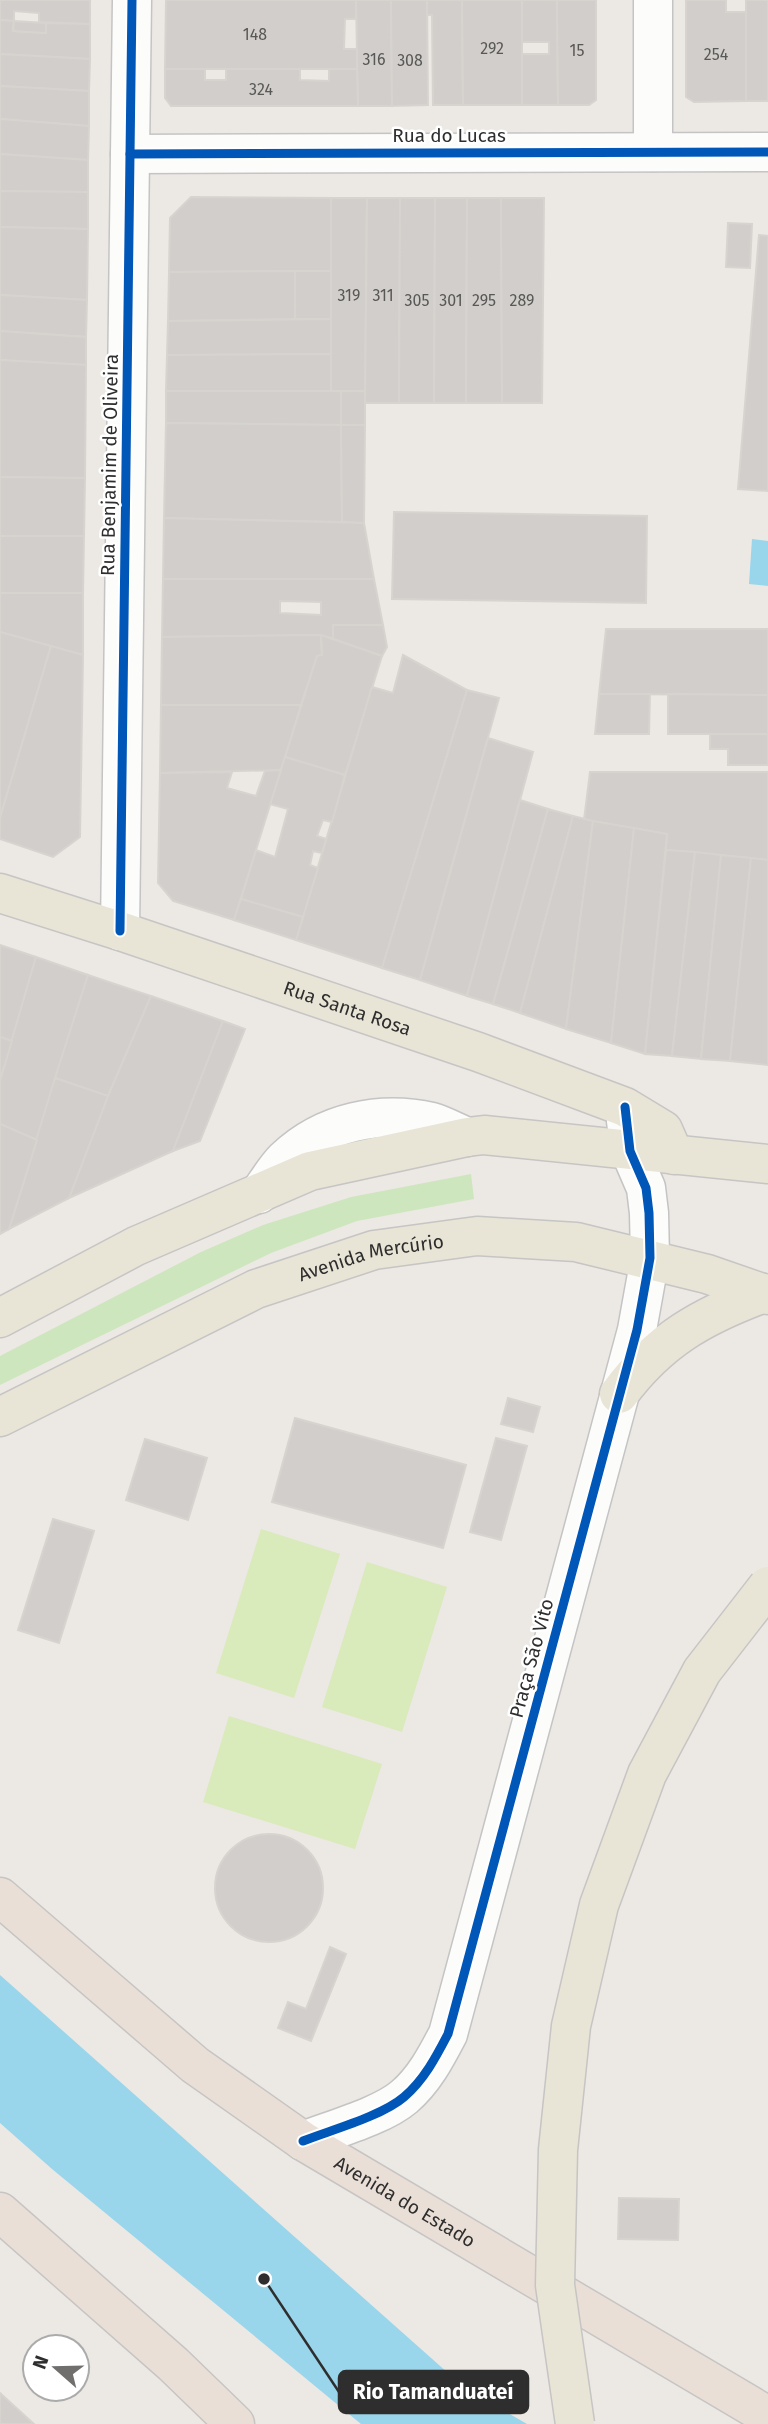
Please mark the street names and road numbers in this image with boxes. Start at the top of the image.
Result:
street label: Rua do Lucas [392,124,506,147]
street label: Rua Benjamim de Oliveira [96,354,123,576]
street label: Rua Santa Rosa [281,976,414,1041]
street label: Avenida Mercúrio [295,1230,445,1286]
street label: Praça São Vito [505,1596,558,1720]
street label: Avenida do Estado [330,2151,479,2252]

